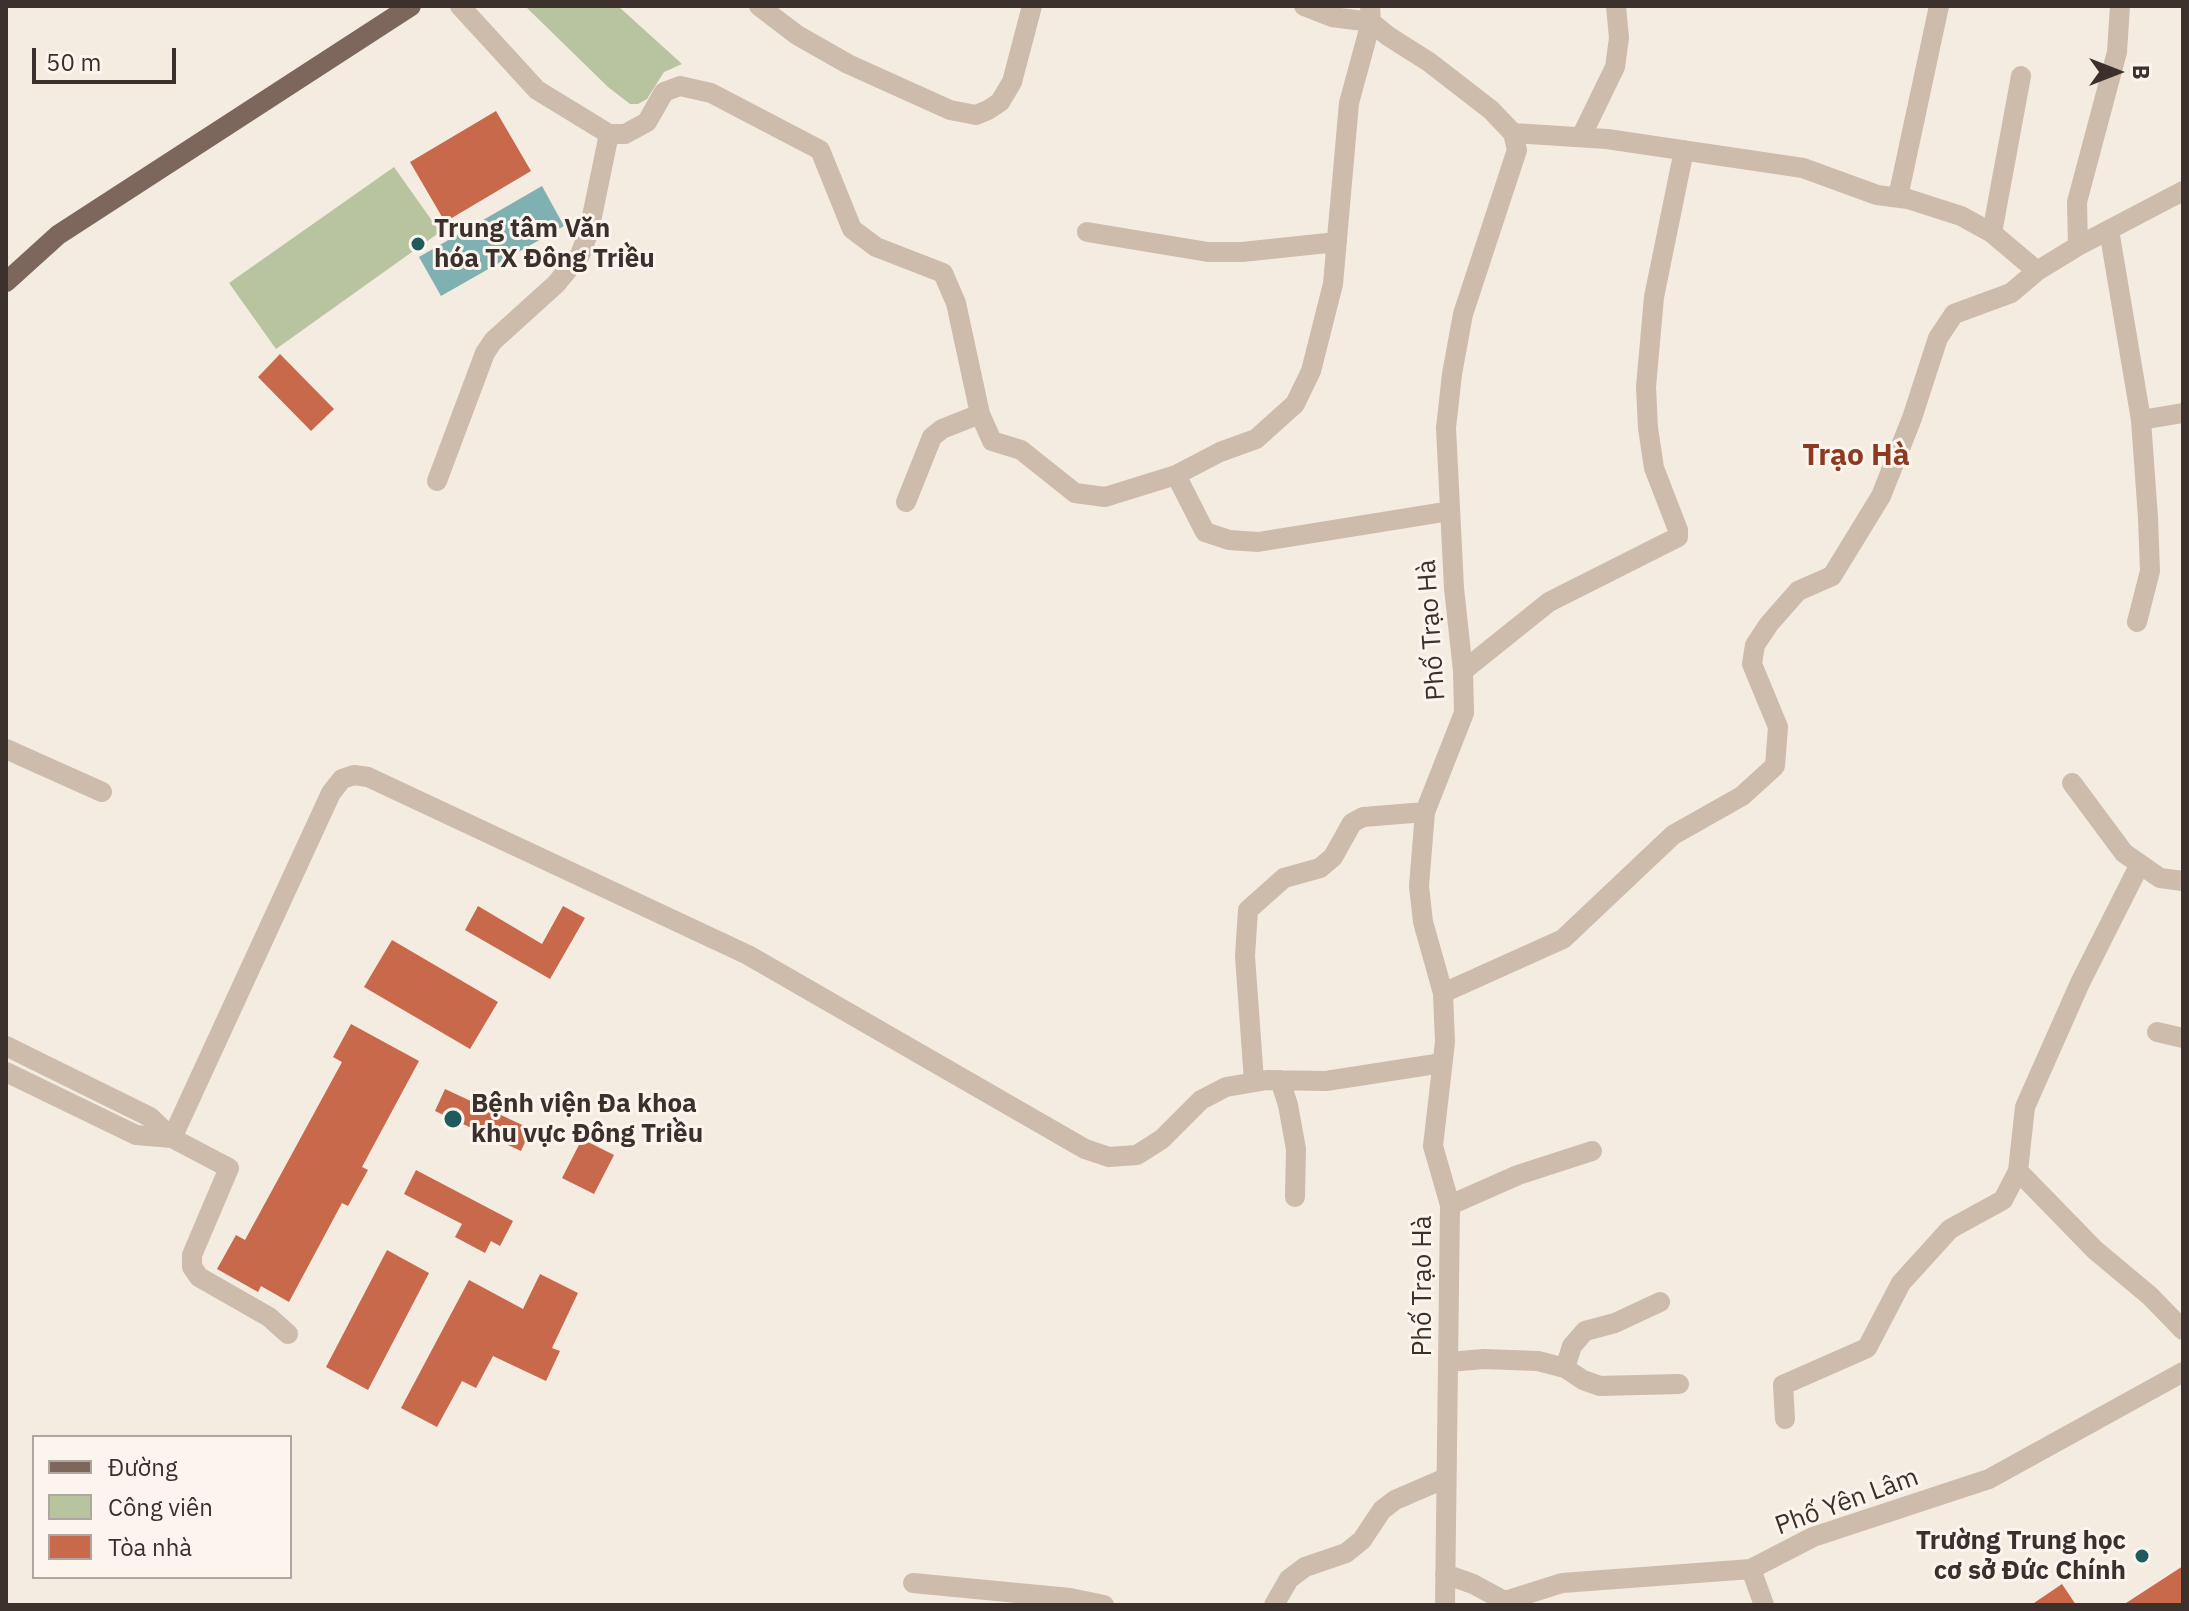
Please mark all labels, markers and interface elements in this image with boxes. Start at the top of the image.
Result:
scale bar [36,32,180,82]
north arrow [2077,32,2157,112]
text: 50 m [46,46,101,78]
text: B [2127,65,2156,79]
place label: Trung tâm Văn hóa TX Đông Triều [434,213,655,274]
marker: Trung tâm Văn hóa TX Đông Triều [409,235,427,253]
district label: Trạo Hà [1802,438,1910,474]
street label: Phố Trạo Hà [1412,558,1452,702]
place label: Bệnh viện Đa khoa khu vực Đông Triều [471,1088,703,1150]
marker: Bệnh viện Đa khoa khu vực Đông Triều [442,1108,464,1130]
street label: Phố Trạo Hà [1407,1215,1439,1357]
legend [32,1435,292,1579]
text: Đường [108,1451,178,1483]
street label: Phố Yên Lâm [1771,1462,1923,1542]
text: Công viên [108,1491,213,1523]
place label: Trường Trung học cơ sở Đức Chính [1916,1525,2126,1586]
text: Tòa nhà [108,1531,192,1563]
marker: Trường Trung học cơ sở Đức Chính [2133,1547,2151,1565]

